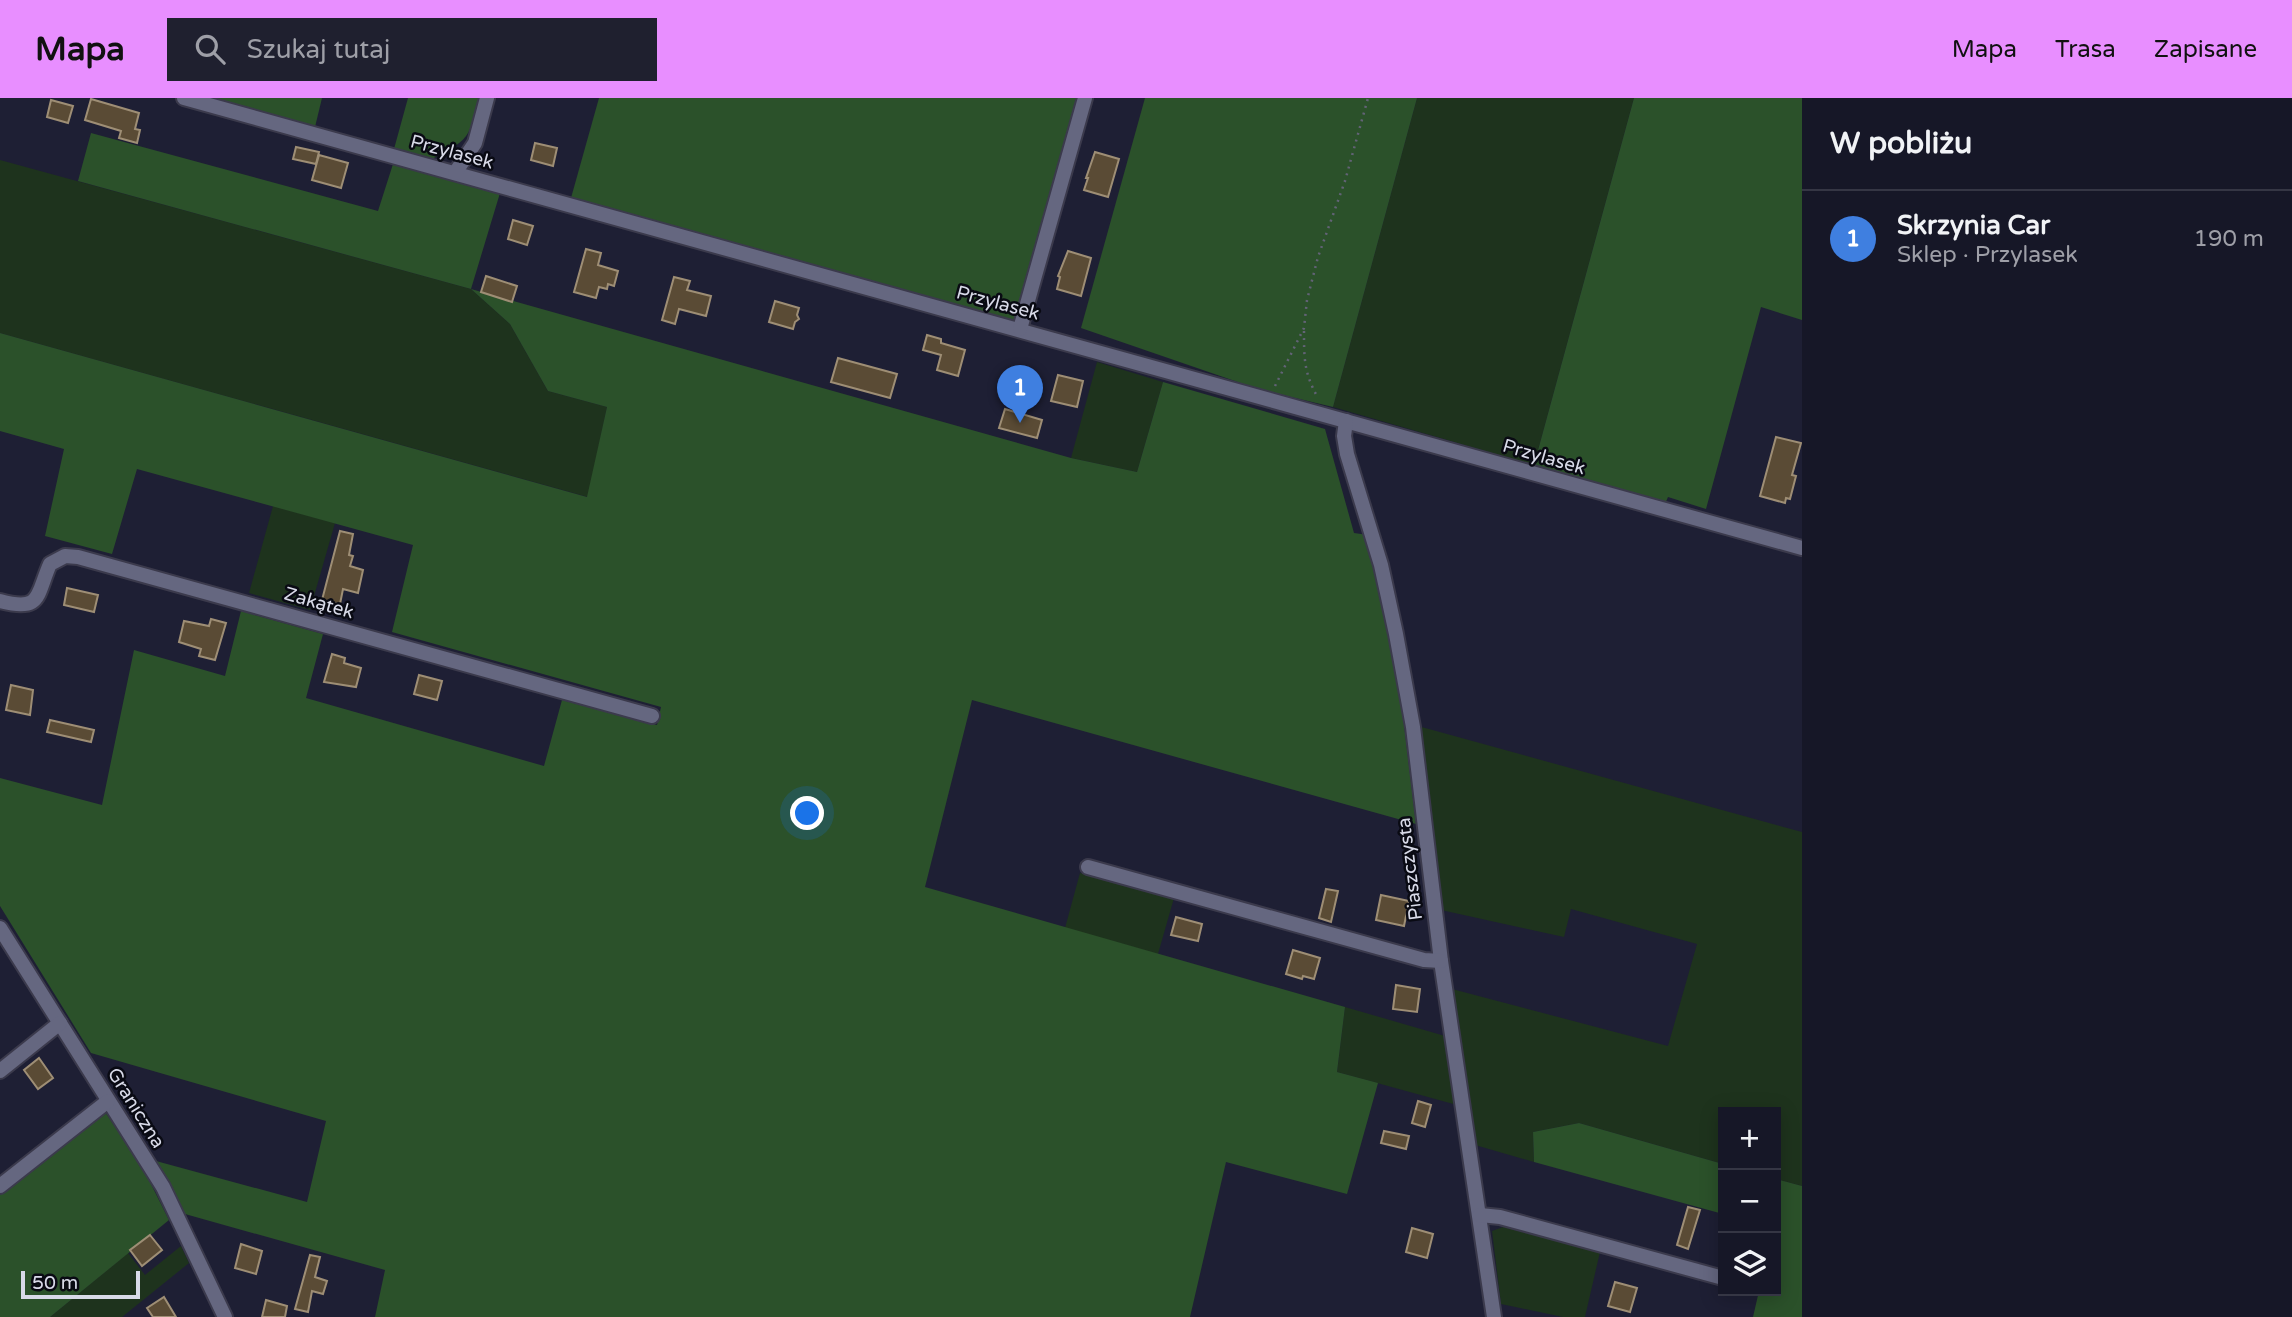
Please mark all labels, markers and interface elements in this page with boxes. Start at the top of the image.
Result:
search box [167,18,657,81]
text: Mapa [35,30,125,69]
icon: search [191,30,229,68]
text: Szukaj tutaj [247,34,390,65]
text: Mapa [1952,35,2017,64]
text: Trasa [2055,35,2116,64]
text: Zapisane [2154,35,2257,64]
text: W pobliżu [1830,125,1972,162]
street label: Przylasek [408,130,496,174]
text: Skrzynia Car [1897,210,2050,241]
text: 1 [1846,225,1860,253]
text: 190 m [2194,225,2264,253]
text: Sklep · Przylasek [1897,241,2078,269]
street label: Przylasek [954,281,1042,325]
pin: 1 [997,365,1043,423]
street label: Przylasek [1500,435,1588,479]
street label: Zakątek [282,583,356,623]
your location [790,796,824,830]
street label: Piaszczysta [1393,816,1427,922]
street label: Graniczna [103,1064,169,1152]
map controls [1718,1107,1781,1296]
button: + [1718,1107,1781,1170]
button: − [1718,1170,1781,1233]
button: layers [1718,1233,1781,1296]
scale bar [21,1268,140,1300]
text: 50 m [32,1272,78,1294]

